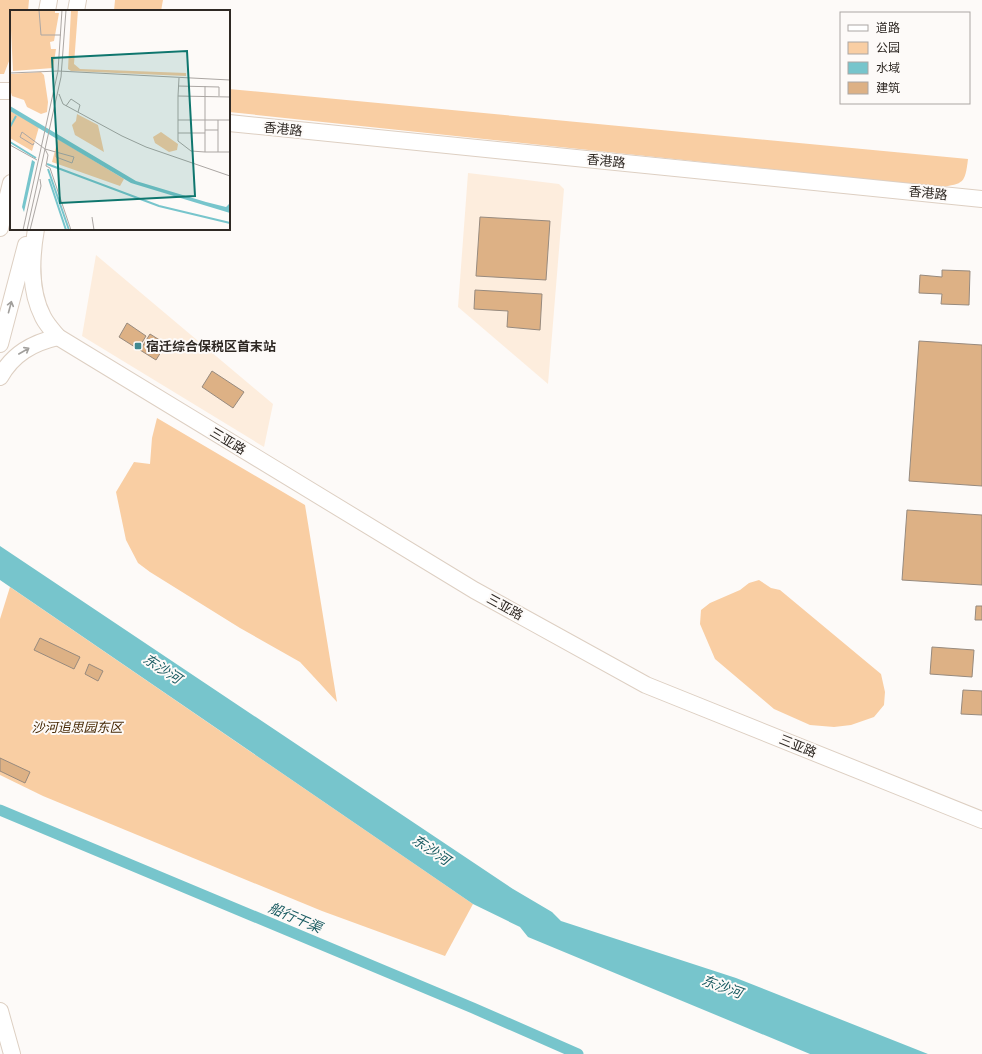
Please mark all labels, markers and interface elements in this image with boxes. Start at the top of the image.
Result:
inset map [10,10,230,230]
legend [840,12,970,104]
text: 道路 [876,21,900,35]
text: 公园 [876,41,900,55]
text: 水域 [876,61,900,75]
text: 建筑 [876,81,900,95]
street label: 香港路 [263,120,303,138]
street label: 香港路 [586,152,626,170]
street label: 香港路 [908,184,948,202]
one-way arrow [7,300,14,313]
place label: 宿迁综合保税区首末站 [146,339,276,354]
marker: 宿迁综合保税区首末站 [133,341,143,351]
one-way arrow [18,346,30,354]
street label: 三亚路 [207,425,249,457]
street label: 三亚路 [484,591,526,623]
water label: 东沙河 [140,650,187,689]
park label: 沙河追思园东区 [31,720,124,735]
street label: 三亚路 [777,732,819,760]
water label: 东沙河 [409,831,456,870]
water label: 船行干渠 [266,899,326,938]
water label: 东沙河 [699,972,747,1003]

